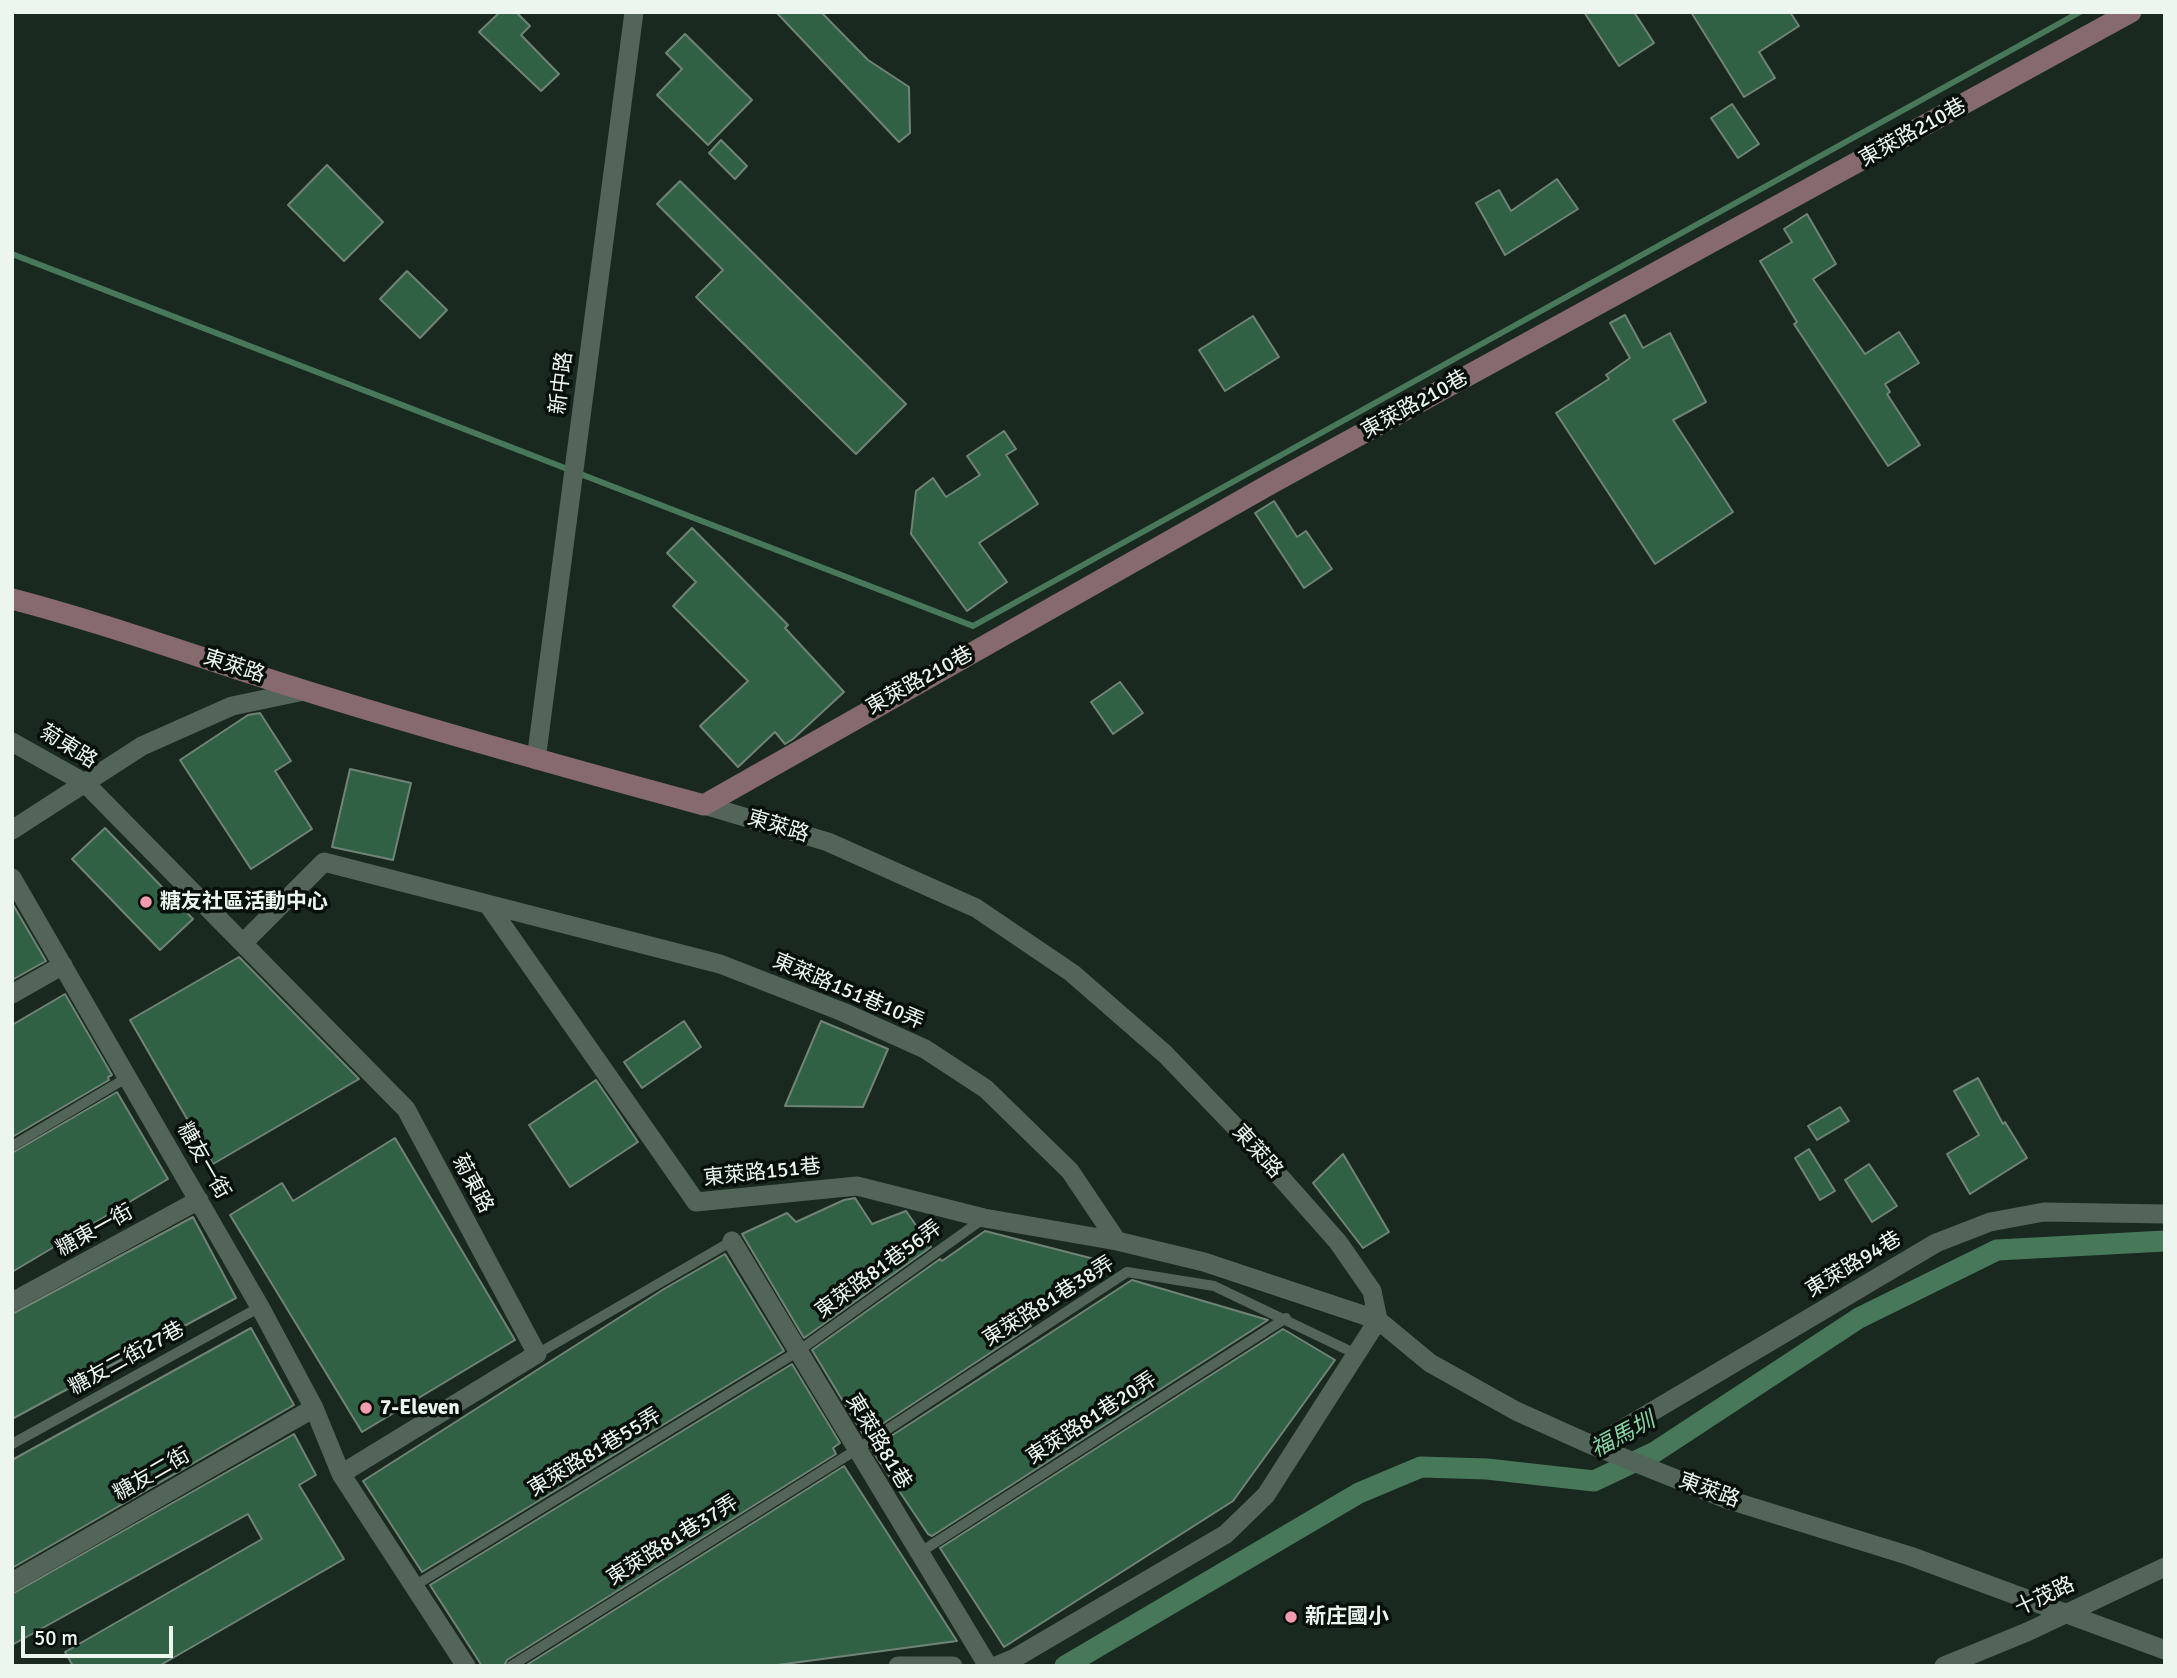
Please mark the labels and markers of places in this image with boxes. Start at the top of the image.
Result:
place label: 糖友社區活動中心 [160,889,328,915]
marker: 糖友社區活動中心 [138,894,154,910]
place label: 7-Eleven [380,1395,460,1421]
marker: 7-Eleven [358,1400,374,1416]
place label: 新庄國小 [1305,1604,1389,1630]
marker: 新庄國小 [1283,1609,1299,1625]

